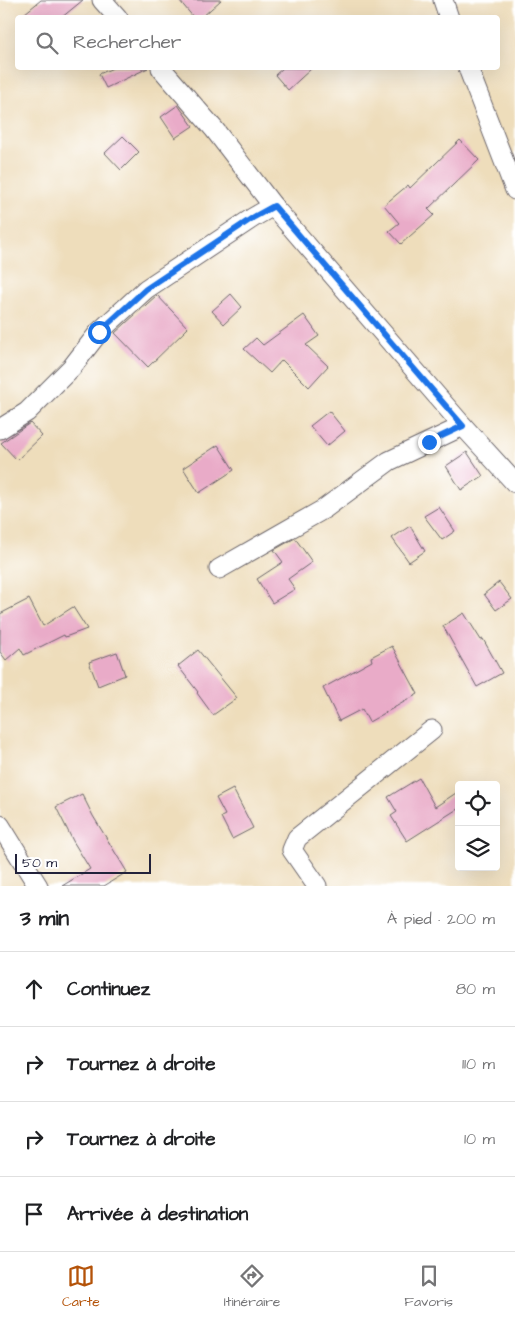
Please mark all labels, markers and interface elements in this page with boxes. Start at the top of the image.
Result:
search box [15,15,500,70]
icon: search [33,29,61,57]
text: Rechercher [73,29,181,56]
route start [88,321,111,344]
route end [418,431,441,454]
map controls [455,781,500,871]
button: locate [455,781,500,826]
button: layers [455,826,500,871]
scale bar [15,851,151,874]
text: 50 m [22,853,57,873]
text: 3 min [20,904,69,933]
text: À pied · 200 m [387,908,495,930]
icon: ahead [20,975,48,1003]
text: Continuez [67,976,150,1003]
text: 80 m [456,978,495,1000]
icon: right [20,1050,48,1078]
text: Tournez à droite [67,1051,215,1078]
text: 110 m [462,1053,495,1075]
icon: right [20,1125,48,1153]
text: Tournez à droite [67,1126,215,1153]
text: 10 m [464,1128,495,1150]
icon: arrive [20,1200,48,1228]
text: Arrivée à destination [67,1201,248,1228]
tab: Carte [62,1262,100,1312]
tab: Itinéraire [224,1262,280,1312]
tab: Favoris [404,1262,453,1312]

